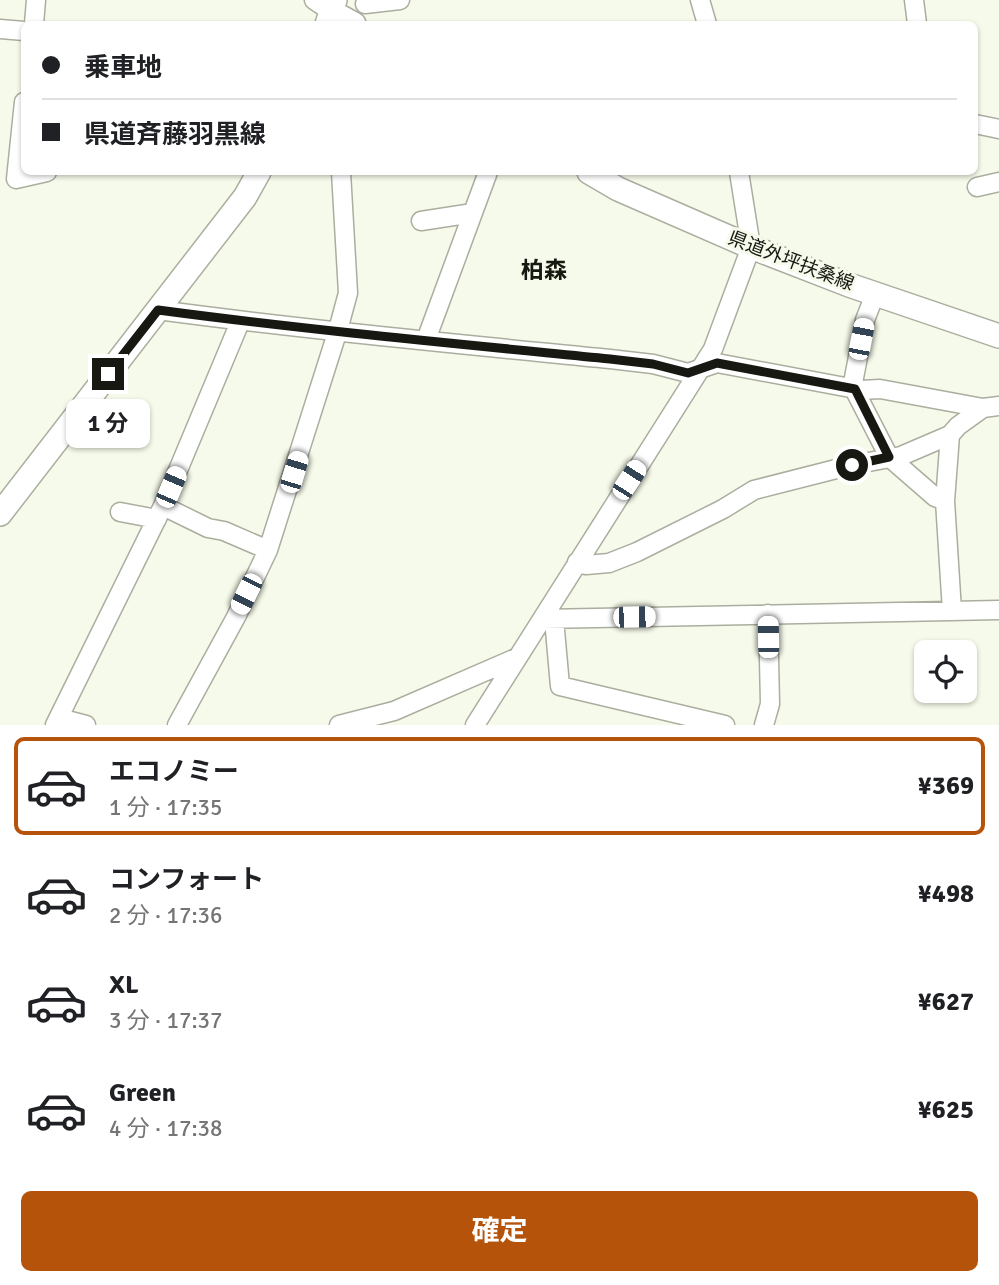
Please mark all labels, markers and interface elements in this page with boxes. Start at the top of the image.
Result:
text: 乗車地 [84,52,162,84]
text: 県道斉藤羽黒線 [84,119,266,151]
street label: 県道外坪扶桑線 [725,226,857,296]
district label: 柏森 [521,256,567,285]
car [847,316,876,362]
route end [92,358,124,390]
callout: 1 分 [66,398,150,448]
text: 1 分 [88,409,128,438]
car [278,449,311,495]
route start [836,449,868,481]
car [609,457,650,503]
car [154,464,189,510]
car [228,571,265,617]
car [613,606,656,628]
car [758,616,779,658]
map controls [914,640,977,703]
button: locate [914,640,977,703]
icon: car [25,755,88,818]
text: エコノミー [109,756,239,788]
text: ¥369 [918,770,974,802]
text: 1 分 · 17:35 [109,793,222,822]
icon: car [25,863,88,926]
text: コンフォート [109,864,264,896]
text: ¥498 [918,878,974,910]
text: 2 分 · 17:36 [109,901,222,930]
text: XL [109,969,139,1001]
icon: car [25,971,88,1034]
text: ¥627 [918,986,974,1018]
text: 3 分 · 17:37 [109,1006,222,1035]
text: Green [109,1077,176,1109]
icon: car [25,1079,88,1142]
text: ¥625 [918,1094,974,1126]
text: 4 分 · 17:38 [109,1114,222,1143]
button: 確定 [21,1191,978,1271]

